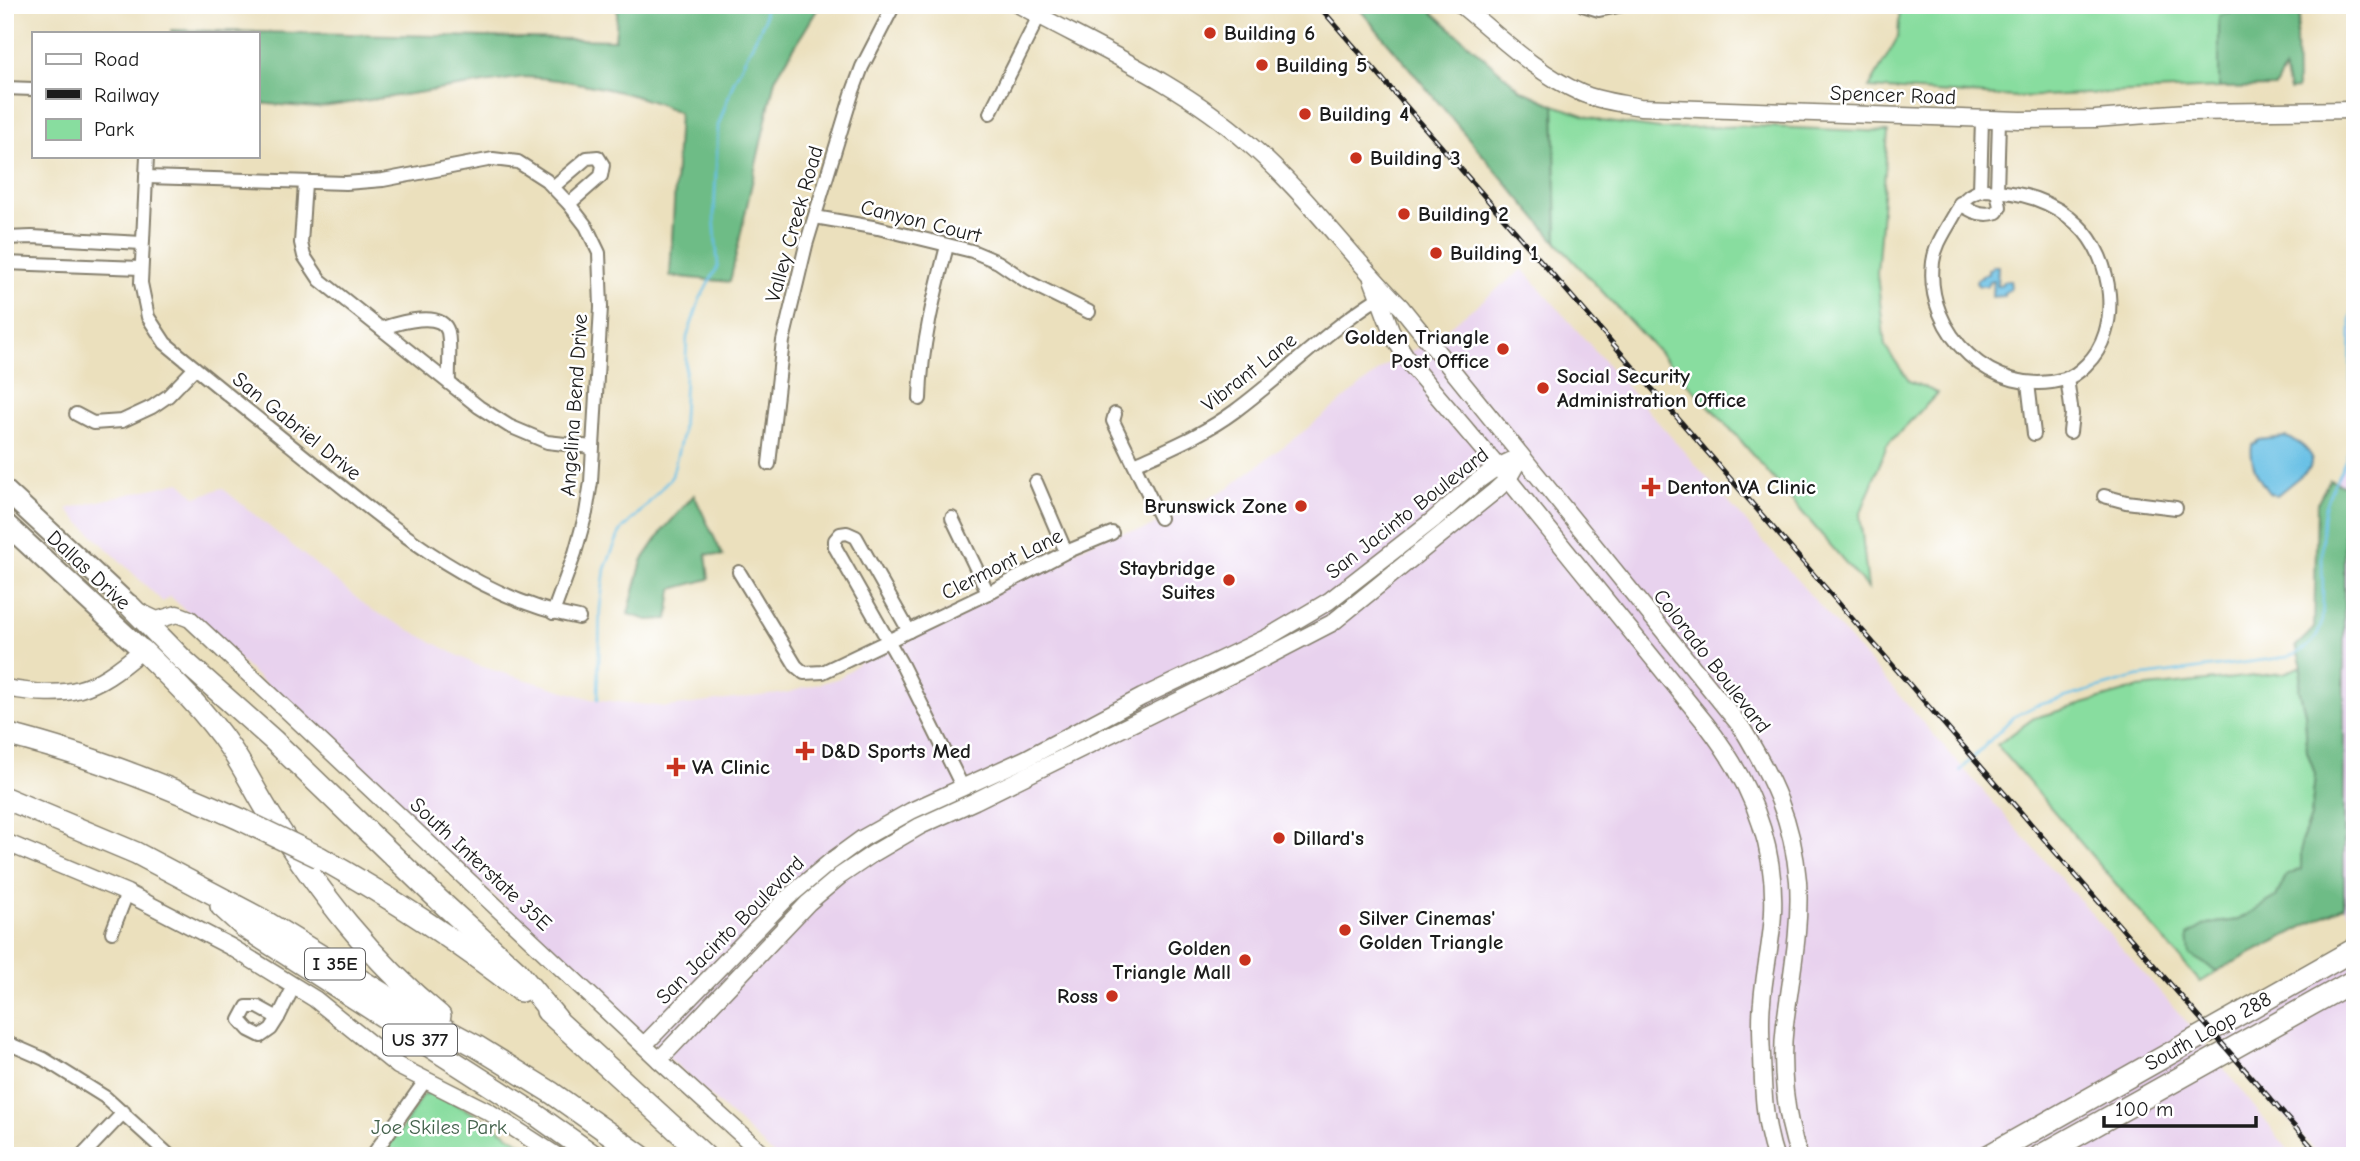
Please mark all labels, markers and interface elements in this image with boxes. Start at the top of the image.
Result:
place label: Building 6 [1224,21,1315,45]
marker: Building 6 [1202,25,1218,41]
legend [32,32,259,158]
text: Road [94,47,139,71]
place label: Building 5 [1276,53,1367,77]
marker: Building 5 [1254,57,1270,73]
street label: Spencer Road [1830,81,1956,109]
text: Railway [94,83,159,107]
place label: Building 4 [1319,102,1409,126]
marker: Building 4 [1297,106,1313,122]
text: Park [94,117,134,141]
street label: Valley Creek Road [760,143,828,305]
place label: Building 3 [1370,146,1461,170]
marker: Building 3 [1348,150,1364,166]
street label: Canyon Court [858,194,985,248]
place label: Building 2 [1418,202,1509,226]
marker: Building 2 [1396,206,1412,222]
place label: Building 1 [1450,241,1538,265]
marker: Building 1 [1428,245,1444,261]
street label: Angelina Bend Drive [556,313,592,497]
place label: Golden Triangle Post Office [1345,325,1489,373]
street label: Vibrant Lane [1197,328,1301,416]
marker: Golden Triangle Post Office [1495,341,1511,357]
place label: Social Security Administration Office [1557,364,1746,412]
street label: San Gabriel Drive [228,367,366,485]
marker: Social Security Administration Office [1535,380,1551,396]
street label: San Jacinto Boulevard [1321,442,1493,584]
place label: Denton VA Clinic [1667,475,1816,499]
marker: Denton VA Clinic [1641,477,1661,497]
place label: Brunswick Zone [1144,494,1287,518]
marker: Brunswick Zone [1293,498,1309,514]
street label: Clermont Lane [937,523,1067,605]
street label: Dallas Drive [42,525,136,615]
place label: Staybridge Suites [1119,556,1215,604]
marker: Staybridge Suites [1221,572,1237,588]
street label: Colorado Boulevard [1648,584,1776,738]
place label: D&D Sports Med [821,739,971,763]
marker: D&D Sports Med [795,741,815,761]
place label: VA Clinic [692,755,770,779]
marker: VA Clinic [666,757,686,777]
street label: South Interstate 35E [405,792,557,936]
place label: Dillard's [1293,826,1364,850]
marker: Dillard's [1271,830,1287,846]
street label: San Jacinto Boulevard [651,851,809,1009]
place label: Silver Cinemas' Golden Triangle [1359,906,1503,954]
marker: Silver Cinemas' Golden Triangle [1337,922,1353,938]
place label: Golden Triangle Mall [1113,936,1231,984]
road number: I 35E [305,948,365,980]
marker: Golden Triangle Mall [1237,952,1253,968]
place label: Ross [1057,984,1098,1008]
street label: South Loop 288 [2141,986,2275,1076]
marker: Ross [1104,988,1120,1004]
road number: US 377 [383,1024,457,1056]
scale bar [2104,1084,2257,1128]
text: 100 m [2115,1097,2173,1121]
park label: Joe Skiles Park [371,1115,507,1139]

